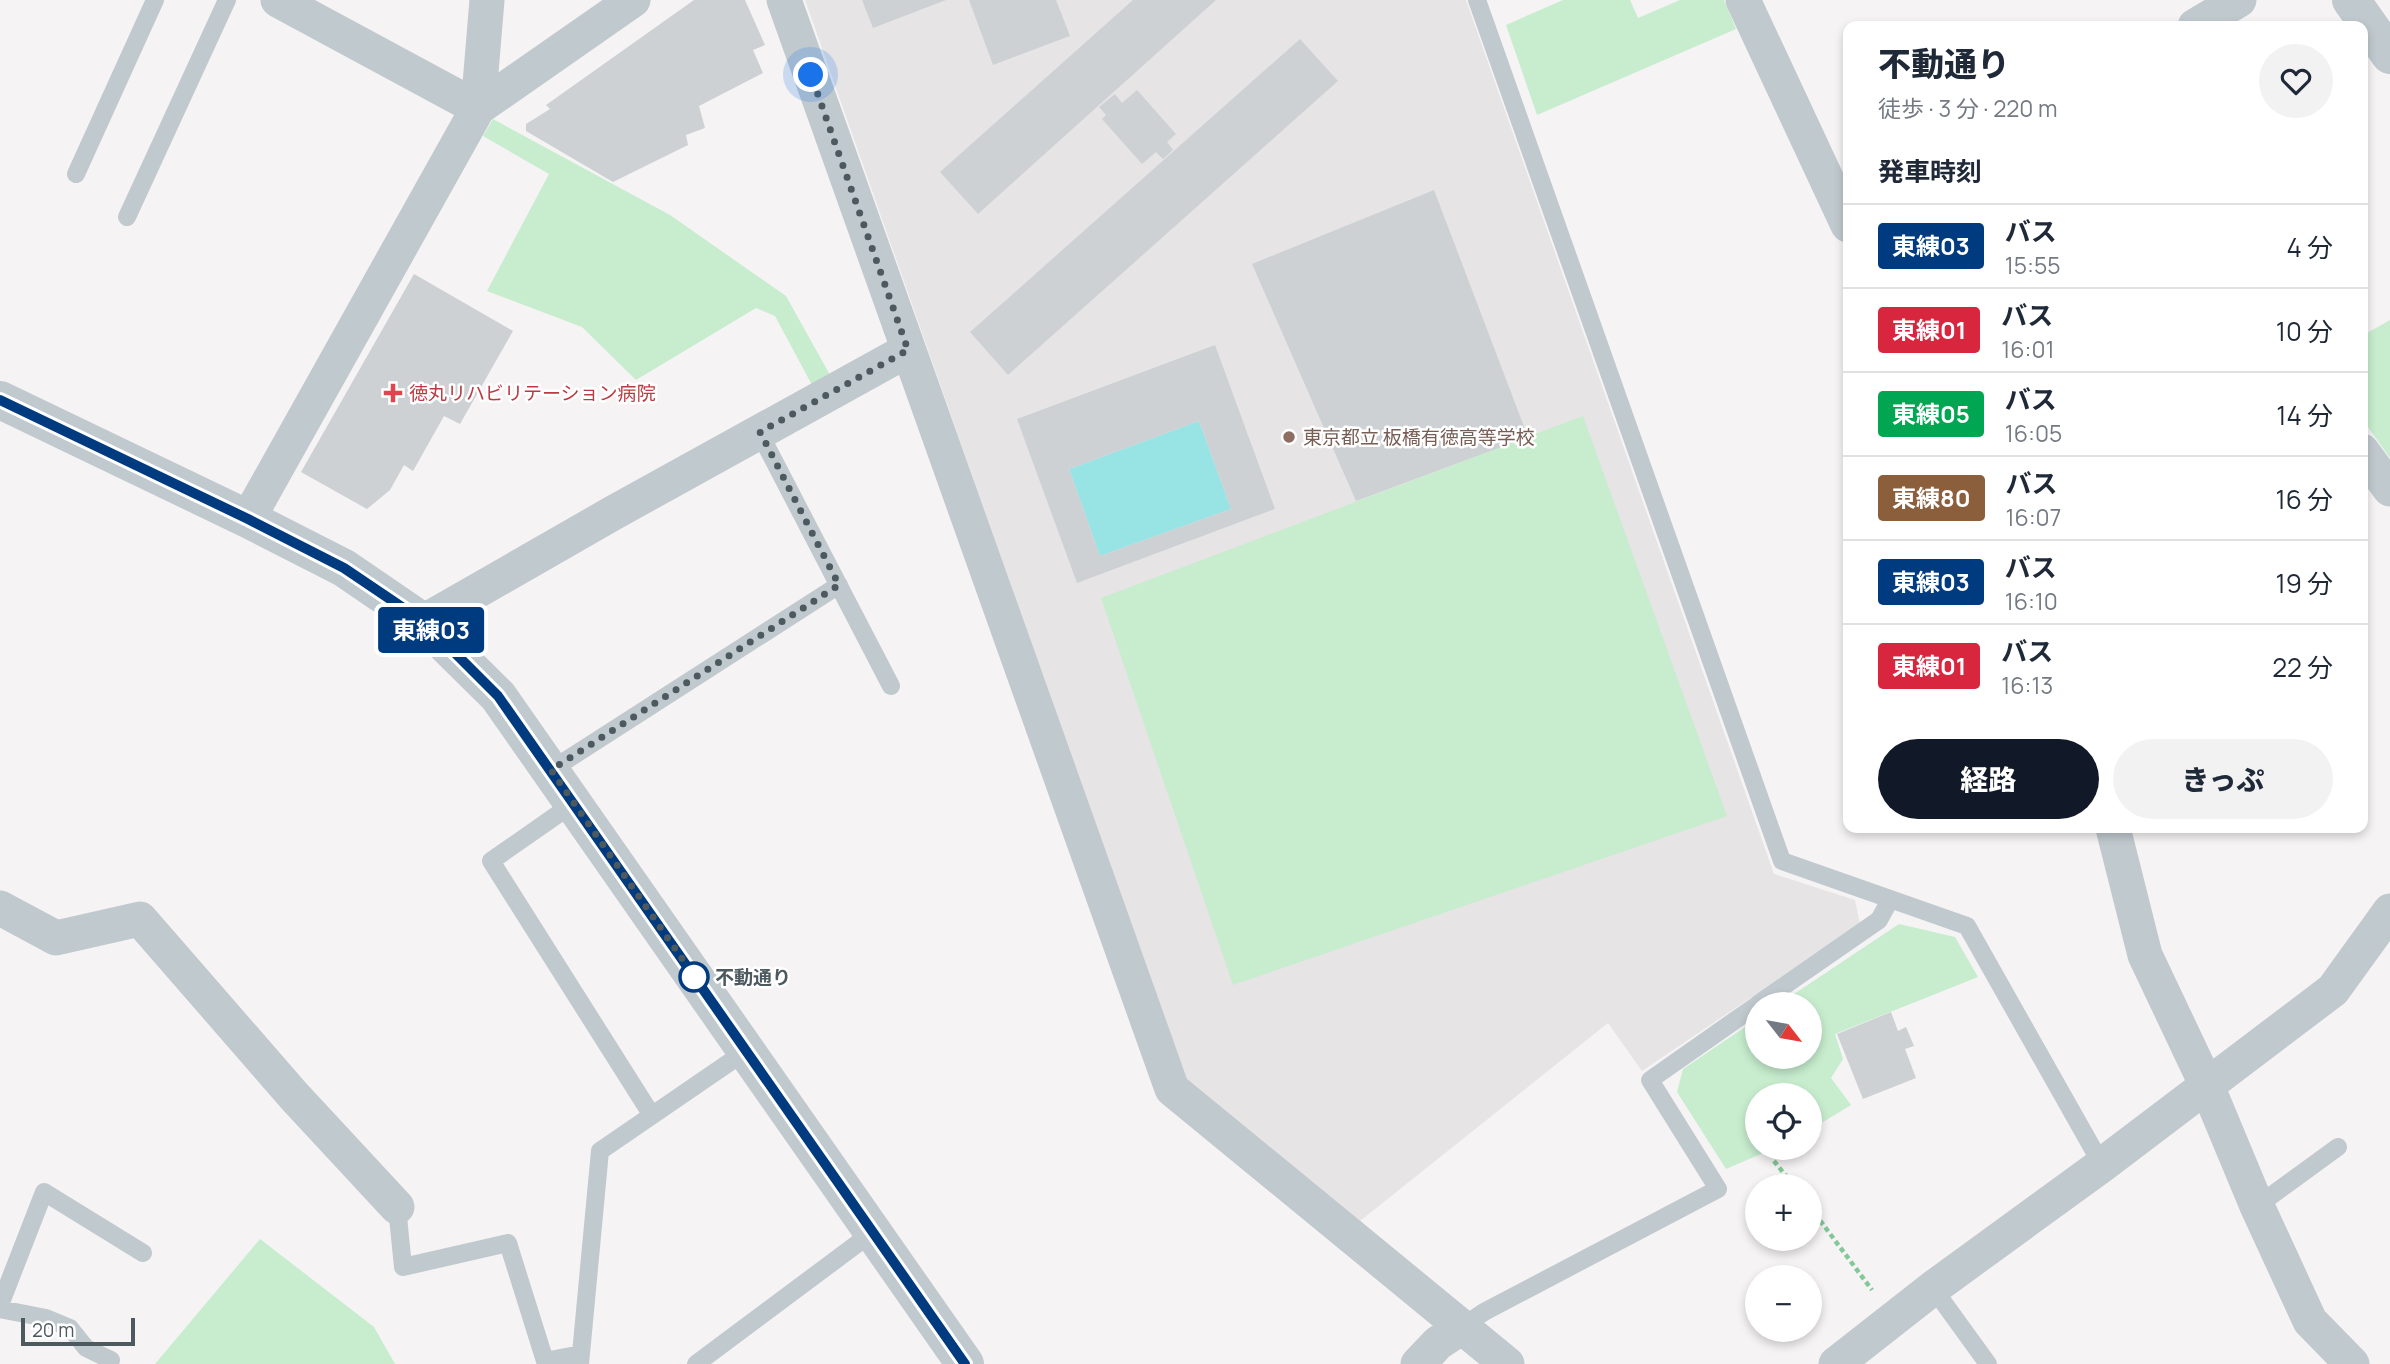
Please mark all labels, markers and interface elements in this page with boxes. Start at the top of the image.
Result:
text: 不動通り [1878,41,2010,86]
button: heart [2259,44,2333,118]
your location [793,57,828,92]
text: 徒歩 · 3 分 · 220 m [1878,92,2058,124]
text: 発車時刻 [1878,153,1982,189]
text: バス [2005,213,2057,249]
text: 東練03 [1892,229,1970,262]
text: 4 分 [2286,229,2333,265]
text: 15:55 [2005,249,2060,281]
text: バス [2001,297,2053,333]
text: 東練01 [1892,313,1966,346]
text: 10 分 [2276,313,2333,349]
text: 16:01 [2001,333,2054,365]
place label: 徳丸リハビリテーション病院 [409,380,656,406]
text: バス [2005,381,2057,417]
marker: 徳丸リハビリテーション病院 [383,383,403,403]
text: 東練05 [1892,397,1970,430]
text: 14 分 [2276,397,2333,433]
text: 16:05 [2005,417,2062,449]
place label: 東京都立 板橋有徳高等学校 [1303,424,1535,450]
marker: 東京都立 板橋有徳高等学校 [1281,429,1297,445]
text: バス [2006,465,2058,501]
text: 東練80 [1892,481,1971,514]
text: 16 分 [2276,481,2333,517]
text: 16:07 [2006,501,2061,533]
text: バス [2005,549,2057,585]
text: 東練03 [1892,565,1970,598]
text: 19 分 [2276,565,2333,601]
text: 16:10 [2005,585,2058,617]
line badge: 東練03 [382,607,480,653]
text: 東練03 [392,613,470,646]
text: バス [2001,633,2053,669]
text: 東練01 [1892,649,1966,682]
text: 22 分 [2272,649,2333,685]
text: 16:13 [2001,669,2053,701]
button: 経路 [1878,739,2099,819]
button: きっぷ [2113,739,2333,819]
marker: 不動通り [679,962,709,992]
place label: 不動通り [715,964,791,990]
north arrow [1745,992,1822,1069]
map controls [1745,992,1822,1342]
button: locate [1745,1083,1822,1160]
button: + [1745,1174,1822,1251]
button: − [1745,1265,1822,1342]
scale bar [21,1315,135,1347]
text: 20 m [32,1317,74,1343]

